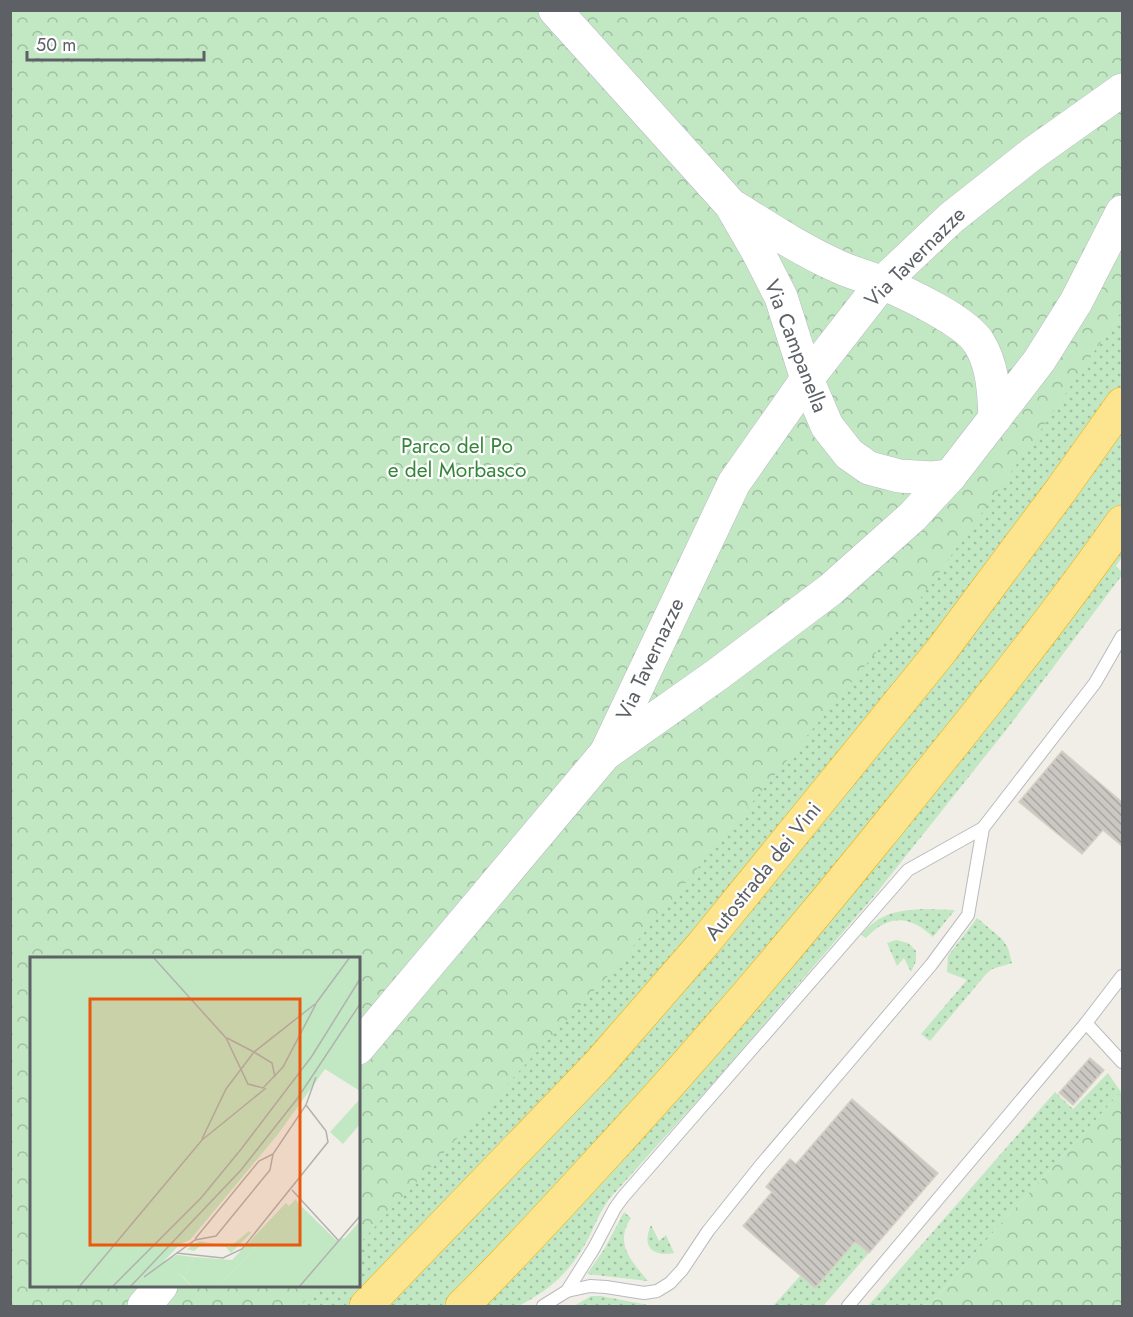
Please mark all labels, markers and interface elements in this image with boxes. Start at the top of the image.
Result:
scale bar [27,24,204,62]
text: 50 m [36,32,76,58]
street label: Via Tavernazze [858,200,972,314]
street label: Via Campanella [757,275,835,417]
park label: Parco del Po e del Morbasco [388,431,526,485]
street label: Via Tavernazze [609,593,692,725]
street label: Autostrada dei Vini [698,795,828,947]
inset map [30,957,360,1287]

